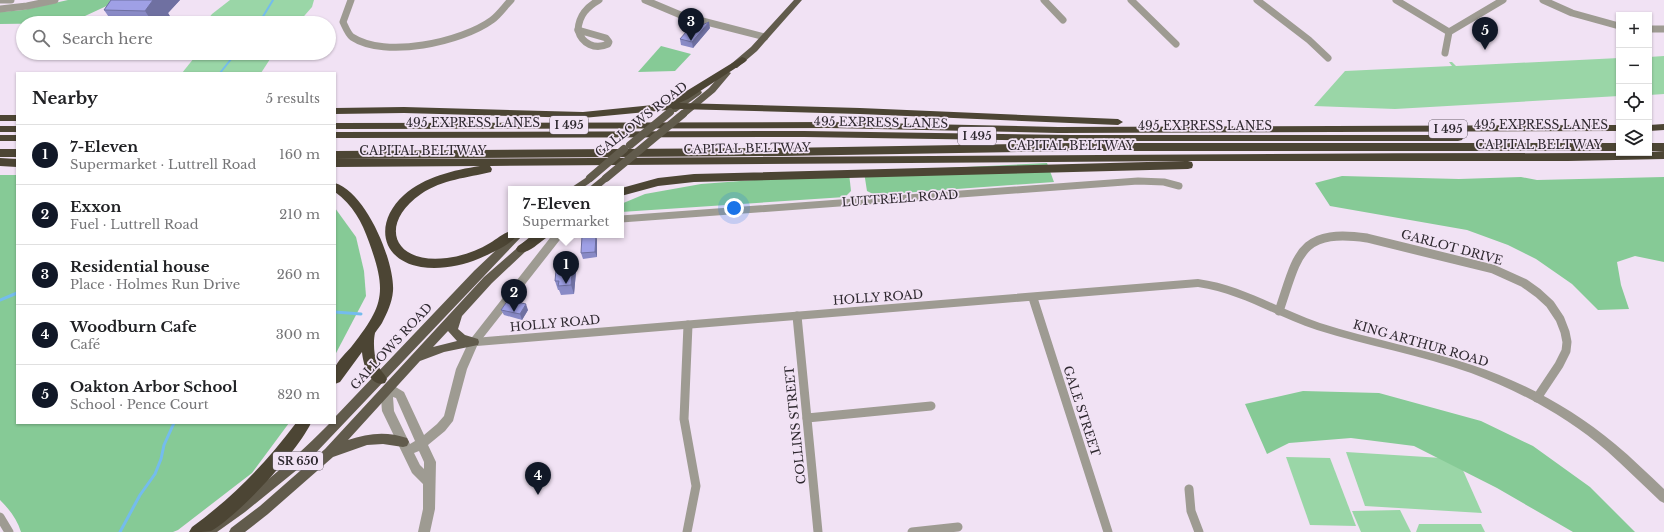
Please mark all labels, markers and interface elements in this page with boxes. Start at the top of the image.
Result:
pin: 3 [678,8,704,41]
map controls [1616,12,1652,156]
button: + [1616,12,1652,48]
search box [16,16,336,60]
pin: 5 [1472,17,1498,50]
icon: search [30,27,52,49]
text: Search here [62,29,153,48]
button: − [1616,48,1652,84]
street label: GALLOWS ROAD [592,78,690,160]
button: locate [1616,84,1652,120]
text: Nearby [32,88,98,109]
text: 5 results [266,90,320,107]
street label: 495 EXPRESS LANES [814,113,948,131]
street label: 495 EXPRESS LANES [406,115,540,130]
road number: I 495 [550,116,588,134]
street label: 495 EXPRESS LANES [1474,117,1608,132]
street label: 495 EXPRESS LANES [1138,118,1272,133]
road number: I 495 [1429,120,1467,138]
button: layers [1616,120,1652,156]
road number: I 495 [958,127,996,145]
text: 7-Eleven [70,137,138,156]
street label: CAPITAL BELTWAY [1475,137,1603,152]
street label: CAPITAL BELTWAY [1007,138,1135,153]
street label: CAPITAL BELTWAY [683,139,811,157]
street label: CAPITAL BELTWAY [359,143,487,158]
text: 1 [42,146,48,163]
text: 160 m [279,146,320,163]
text: Supermarket · Luttrell Road [70,156,256,173]
popup [508,186,624,238]
street label: LUTTRELL ROAD [841,186,959,210]
text: 7-Eleven [523,194,591,213]
text: Exxon [70,197,121,216]
your location [724,198,744,218]
text: 2 [41,206,49,223]
text: 210 m [279,206,320,223]
text: Supermarket [523,213,609,230]
text: Fuel · Luttrell Road [70,216,199,233]
street label: GARLOT DRIVE [1400,226,1505,268]
pin: 1 [553,251,579,284]
text: Residential house [70,257,210,276]
text: 3 [41,266,49,283]
text: 260 m [277,266,320,283]
text: Place · Holmes Run Drive [70,276,240,293]
pin: 2 [501,279,527,312]
street label: HOLLY ROAD [832,286,924,308]
street label: GALLOWS ROAD [347,300,435,392]
street label: HOLLY ROAD [509,312,601,334]
street label: KING ARTHUR ROAD [1352,316,1490,370]
text: Woodburn Cafe [70,317,197,336]
text: 4 [41,326,49,343]
text: 300 m [276,326,320,343]
text: Café [70,336,100,353]
street label: GALE STREET [1060,364,1104,458]
street label: COLLINS STREET [781,365,809,485]
text: Oakton Arbor School [70,377,238,396]
text: 5 [41,386,49,403]
text: 820 m [277,386,320,403]
text: School · Pence Court [70,396,209,413]
road number: SR 650 [273,452,323,470]
pin: 4 [525,462,551,495]

